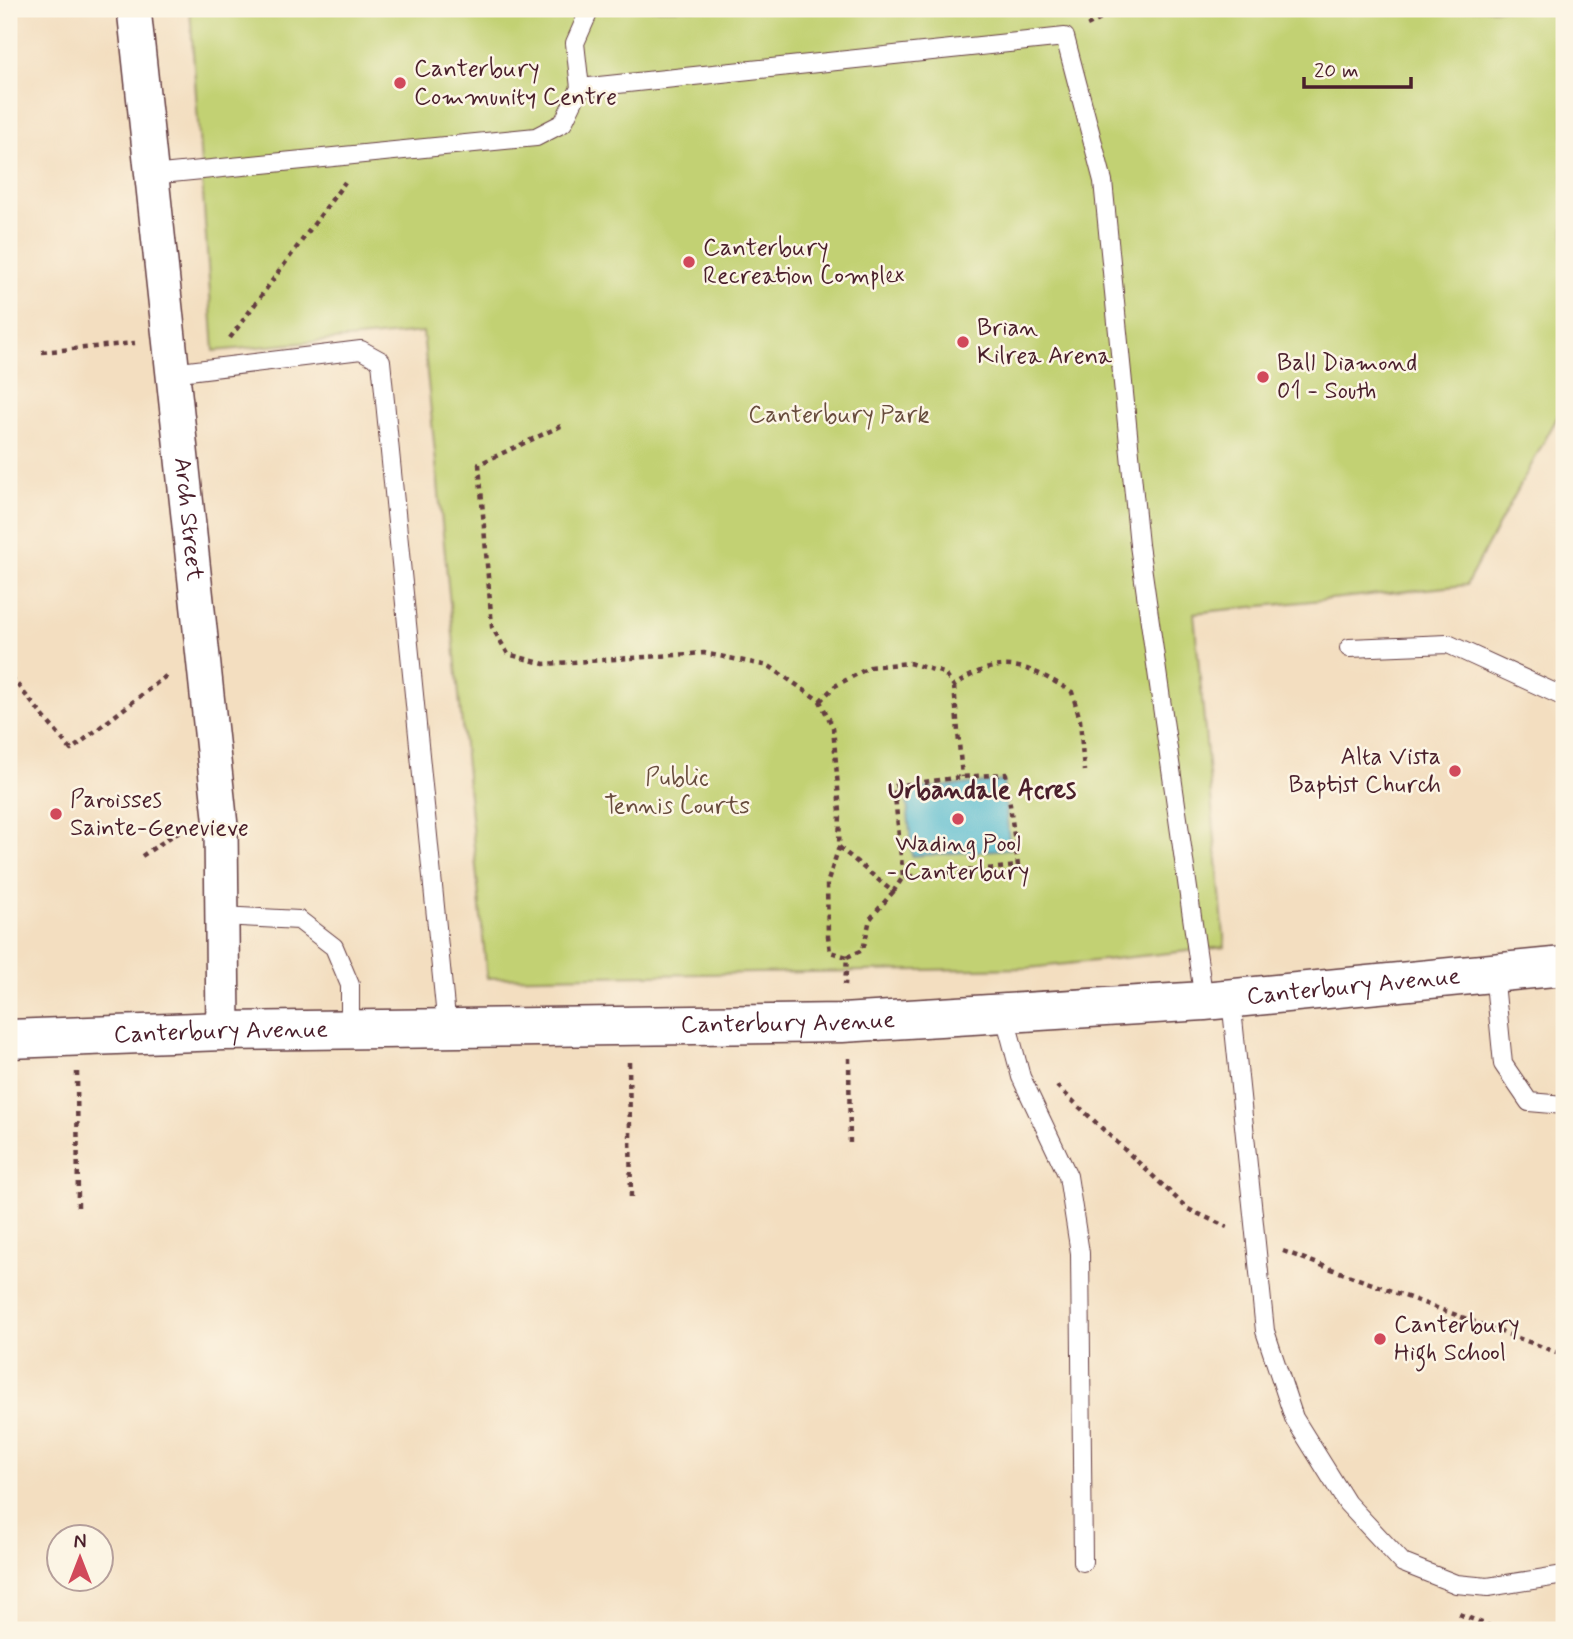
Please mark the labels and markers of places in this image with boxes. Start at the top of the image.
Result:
place label: Canterbury Community Centre [414,54,617,113]
marker: Canterbury Community Centre [392,75,408,91]
place label: Canterbury Recreation Complex [703,233,905,292]
marker: Canterbury Recreation Complex [681,254,697,270]
place label: Brian Kilrea Arena [977,313,1113,372]
marker: Brian Kilrea Arena [955,334,971,350]
place label: Ball Diamond 01 - South [1277,348,1417,407]
marker: Ball Diamond 01 - South [1255,369,1271,385]
place label: Alta Vista Baptist Church [1289,742,1441,801]
marker: Alta Vista Baptist Church [1447,763,1463,779]
place label: Paroisses Sainte-Genevieve [70,785,249,844]
marker: Paroisses Sainte-Genevieve [48,806,64,822]
marker: Wading Pool - Canterbury [950,811,966,827]
place label: Wading Pool - Canterbury [887,829,1029,888]
place label: Canterbury High School [1394,1310,1520,1372]
marker: Canterbury High School [1372,1331,1388,1347]

